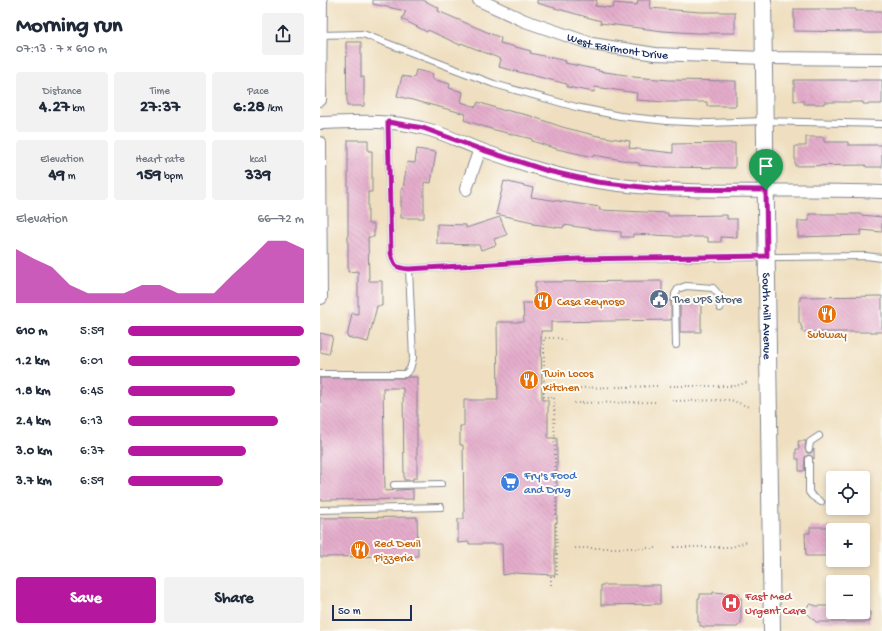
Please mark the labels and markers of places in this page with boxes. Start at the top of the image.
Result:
pin [749,149,783,190]
public building icon: The UPS Store [648,288,670,310]
restaurant icon: Casa Reynoso [532,290,554,312]
place label: The UPS Store [672,294,743,308]
place label: Casa Reynoso [557,296,625,310]
restaurant icon: Subway [816,303,838,325]
place label: Subway [807,329,847,343]
place label: Twin Locos Kitchen [542,368,594,396]
restaurant icon: Twin Locos Kitchen [518,369,540,391]
place label: Fry's Food and Drug [523,470,577,498]
supermarket icon: Fry's Food and Drug [499,471,521,493]
place label: Red Devil Pizzeria [373,538,421,566]
restaurant icon: Red Devil Pizzeria [349,539,371,561]
place label: Fast Med Urgent Care [744,591,807,619]
hospital icon: Fast Med Urgent Care [720,592,742,614]

